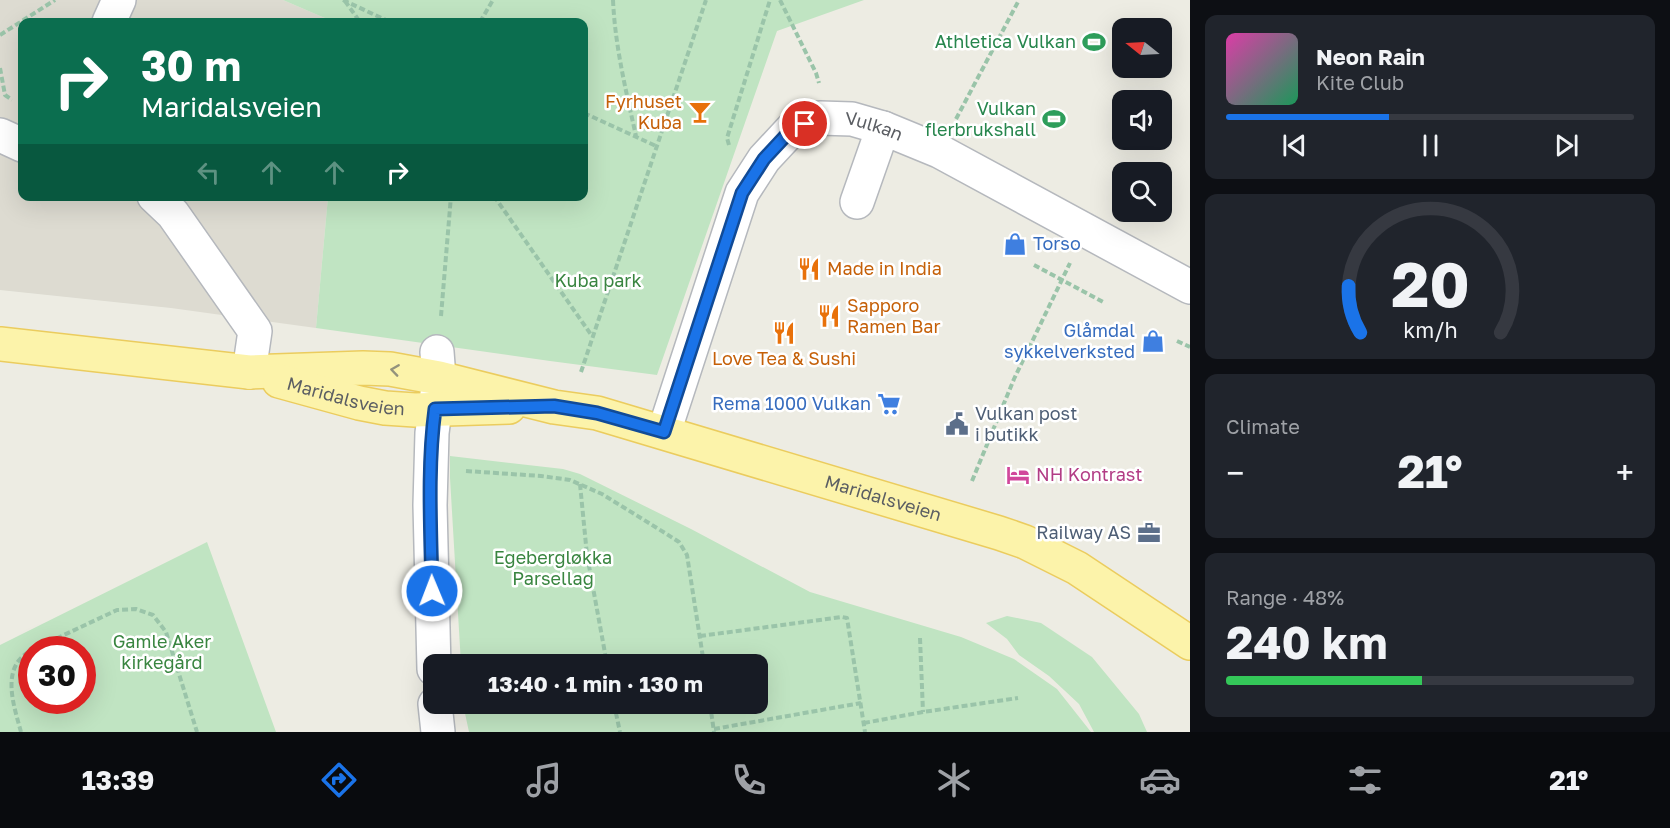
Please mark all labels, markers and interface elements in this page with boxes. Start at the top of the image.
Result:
north arrow [1112,18,1172,78]
map controls [1112,18,1172,222]
sports icon: Athletica Vulkan [1081,29,1107,55]
place label: Athletica Vulkan [935,30,1076,52]
text: 30 m [141,40,241,90]
icon: right [42,42,120,120]
text: Neon Rain [1316,43,1425,70]
text: Kite Club [1316,70,1404,94]
place label: Fyrhuset Kuba [605,90,682,133]
button: sound [1112,90,1172,150]
text: Maridalsveien [141,91,322,123]
place label: Vulkan flerbrukshall [925,97,1036,140]
pin [779,98,830,149]
bar icon: Fyrhuset Kuba [687,99,713,125]
sports icon: Vulkan flerbrukshall [1041,106,1067,132]
icon: arrive [788,107,821,140]
street label: Vulkan [845,107,906,145]
icon: previous [1278,129,1311,162]
icon: pause [1414,129,1447,162]
icon: next [1550,129,1583,162]
icon: left [192,156,225,189]
icon: ahead [255,156,288,189]
icon: ahead [318,156,351,189]
icon: right [381,156,414,189]
button: search [1112,162,1172,222]
shop icon: Torso [1002,231,1028,257]
place label: Torso [1033,232,1081,254]
text: 20 [1391,247,1469,322]
restaurant icon: Made in India [796,256,822,282]
place label: Made in India [827,257,942,279]
park label: Kuba park [554,269,642,291]
place label: Sapporo Ramen Bar [847,294,940,337]
restaurant icon: Sapporo Ramen Bar [816,303,842,329]
text: km/h [1403,318,1457,344]
place label: Glåmdal sykkelverksted [1004,319,1135,362]
restaurant icon: Love Tea & Sushi [771,320,797,346]
shop icon: Glåmdal sykkelverksted [1140,328,1166,354]
place label: Love Tea & Sushi [712,347,856,369]
one-way arrow [390,364,400,376]
street label: Maridalsveien [285,372,406,419]
supermarket icon: Rema 1000 Vulkan [876,391,902,417]
place label: Rema 1000 Vulkan [712,392,871,414]
place label: Vulkan post i butikk [975,402,1077,445]
public building icon: Vulkan post i butikk [944,411,970,437]
text: Climate [1226,414,1300,438]
text: 21° [1397,444,1463,498]
text: − [1226,453,1244,492]
text: + [1616,453,1634,492]
hotel icon: NH Kontrast [1005,462,1031,488]
place label: NH Kontrast [1036,463,1143,485]
street label: Maridalsveien [822,470,944,525]
office icon: Railway AS [1136,520,1162,546]
place label: Railway AS [1036,521,1131,543]
park label: Egebergløkka Parsellag [494,546,612,589]
position arrow [400,559,464,623]
text: Range · 48% [1226,585,1344,609]
text: 240 km [1226,615,1388,669]
park label: Gamle Aker kirkegård [113,630,211,673]
speed limit sign: 30 [18,636,96,714]
text: 13:40 · 1 min · 130 m [488,670,703,697]
icon: directions [318,759,360,801]
icon: music [523,759,565,801]
icon: phone [728,759,770,801]
icon: climate [933,759,975,801]
icon: car [1139,759,1181,801]
icon: filters [1344,759,1386,801]
text: 13:39 [82,764,154,796]
text: 21° [1549,764,1588,796]

